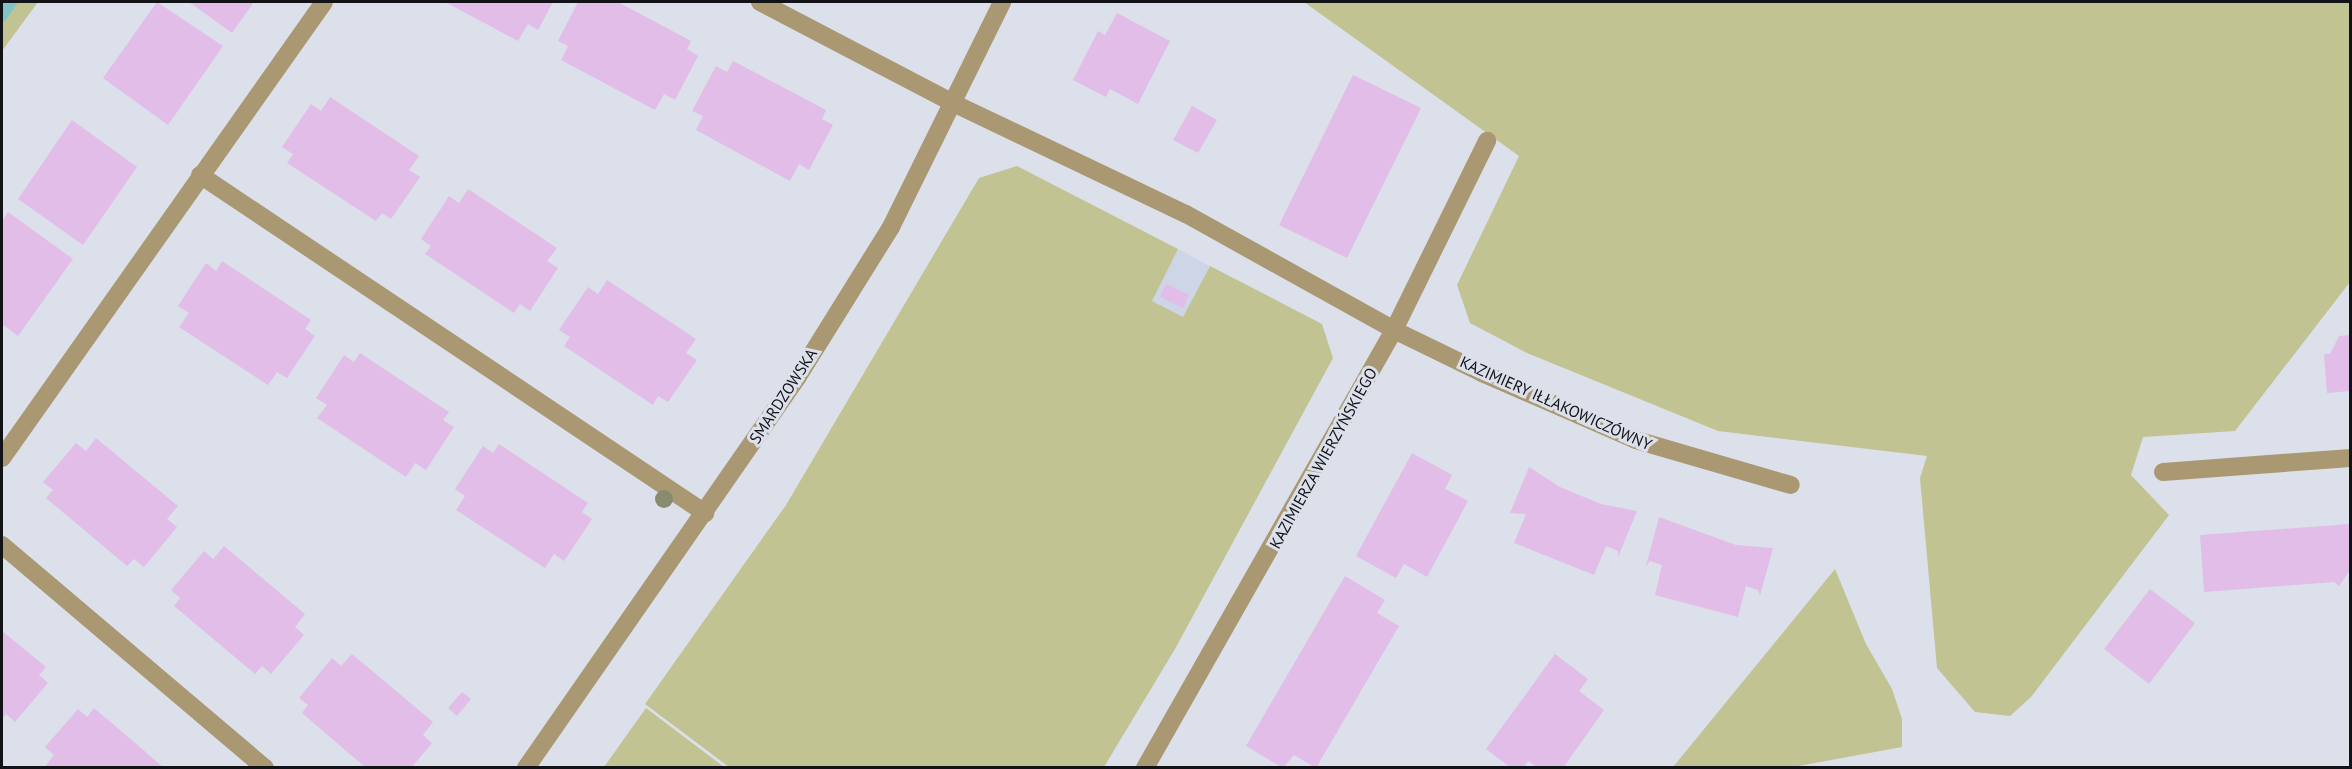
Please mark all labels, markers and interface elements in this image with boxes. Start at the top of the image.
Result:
street label: SMARDZOWSKA [745,345,821,447]
street label: KAZIMIERY IŁŁAKOWICZÓWNY [1457,352,1655,454]
street label: KAZIMIERZA WIERZYŃSKIEGO [1265,364,1381,552]

